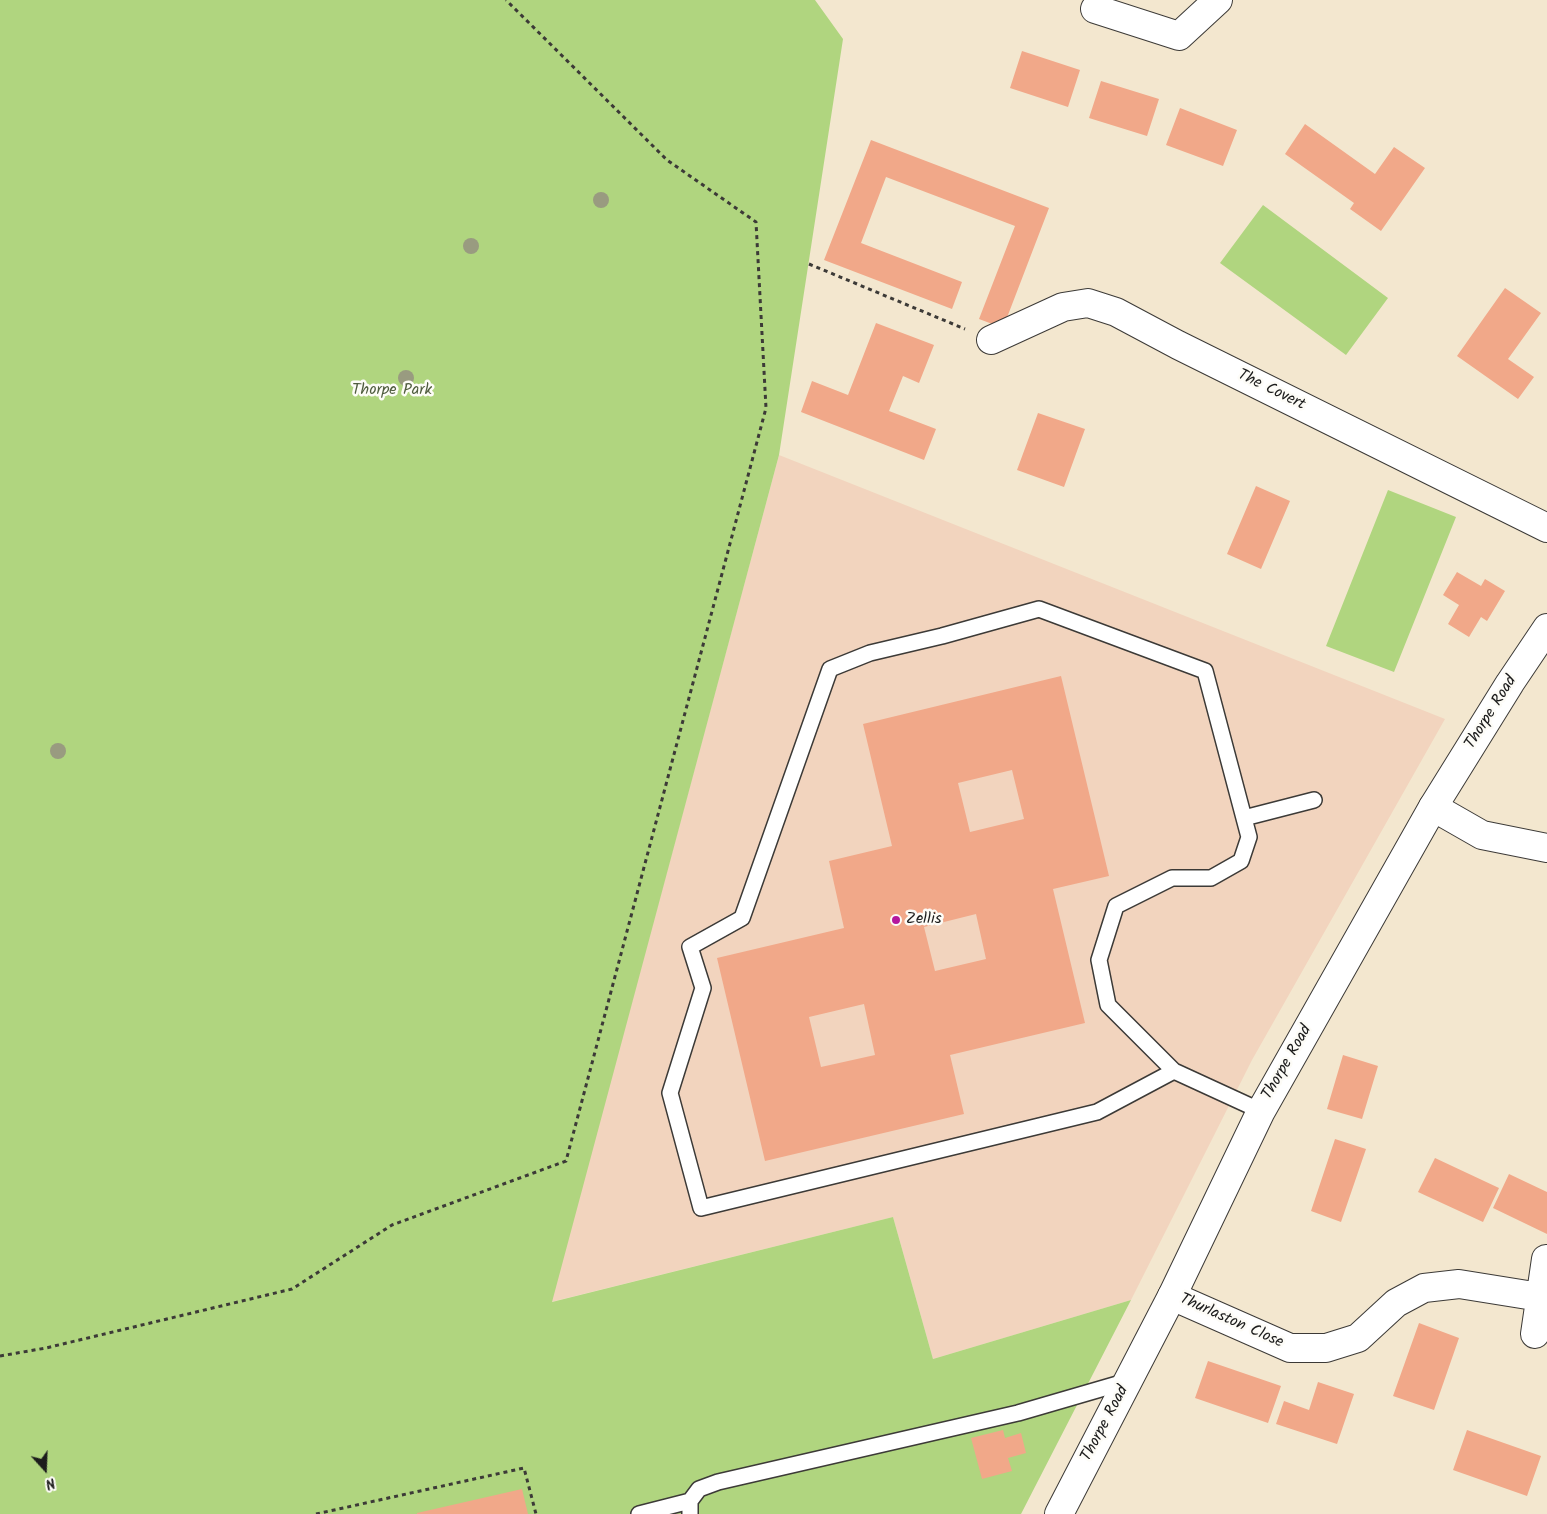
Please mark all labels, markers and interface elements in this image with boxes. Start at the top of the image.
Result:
street label: The Covert [1234,366,1308,416]
park label: Thorpe Park [352,381,432,401]
street label: Thorpe Road [1462,673,1522,753]
place label: Zellis [906,910,942,930]
marker: Zellis [890,914,902,926]
street label: Thorpe Road [1259,1022,1317,1104]
street label: Thurlaston Close [1176,1291,1286,1353]
street label: Thorpe Road [1078,1383,1134,1465]
north arrow [20,1444,70,1494]
text: N [42,1471,58,1495]

